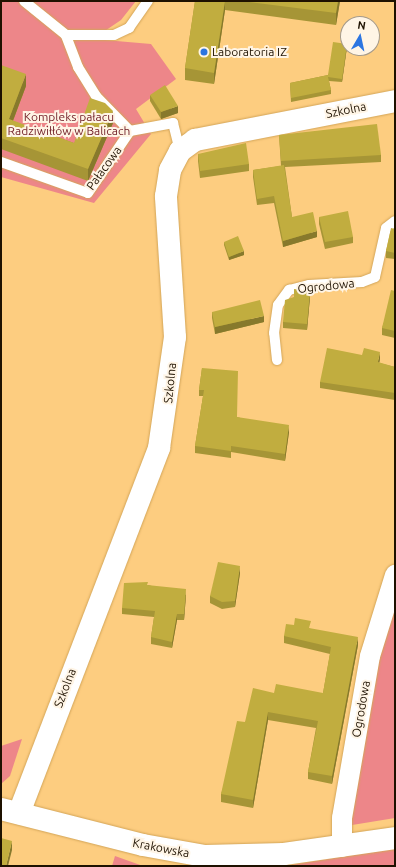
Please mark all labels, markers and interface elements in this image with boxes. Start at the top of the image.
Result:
north arrow [340,16,380,56]
text: N [357,19,367,32]
place label: Laboratoria IZ [212,45,287,59]
marker: Laboratoria IZ [199,47,209,57]
street label: Szkolna [325,99,367,121]
park label: Kompleks pałacu Radziwiłłów w Balicach [8,110,130,138]
street label: Pałacowa [83,143,125,193]
street label: Ogrodowa [297,276,355,296]
street label: Szkolna [161,362,179,404]
street label: Szkolna [51,666,79,710]
street label: Ogrodowa [349,680,373,738]
street label: Krakowska [131,835,191,861]

